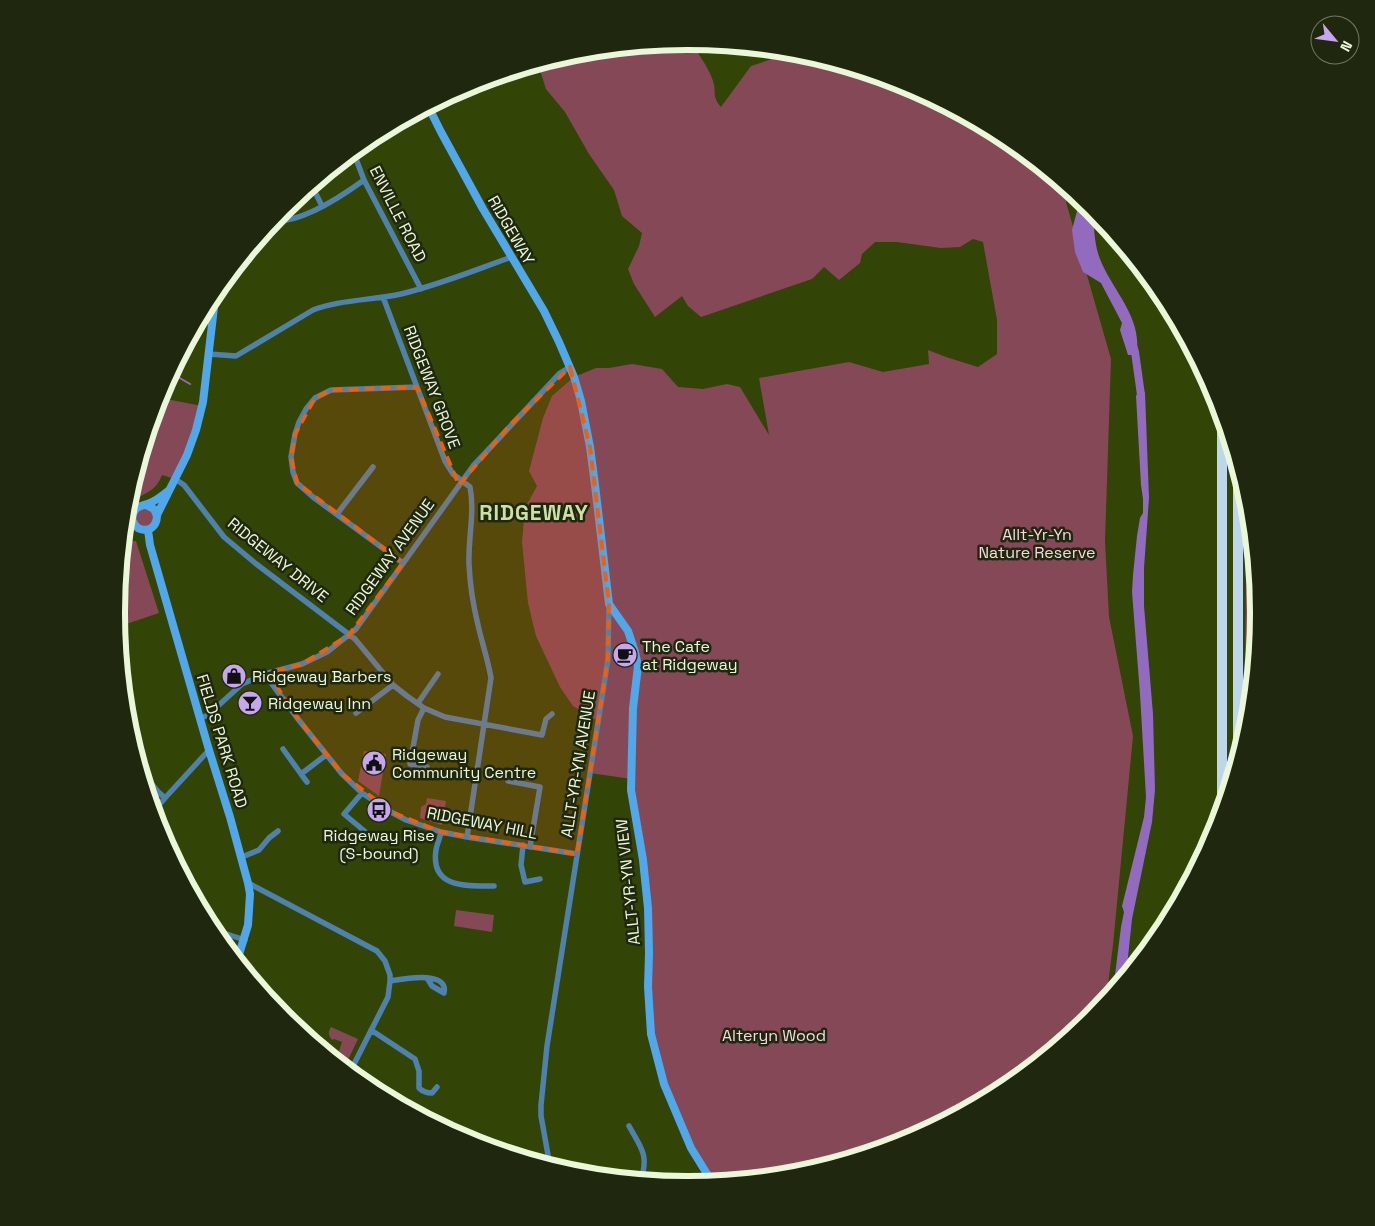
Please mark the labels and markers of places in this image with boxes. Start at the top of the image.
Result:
place label: The Cafe at Ridgeway [642,636,738,675]
cafe icon: The Cafe at Ridgeway [612,642,638,668]
shop icon: Ridgeway Barbers [221,663,247,689]
place label: Ridgeway Barbers [252,666,391,687]
bar icon: Ridgeway Inn [237,690,263,716]
place label: Ridgeway Inn [268,693,371,714]
place label: Ridgeway Community Centre [392,744,536,783]
public building icon: Ridgeway Community Centre [361,750,387,776]
bus stop icon: Ridgeway Rise (S-bound) [366,797,392,823]
place label: Ridgeway Rise (S-bound) [323,825,435,864]

